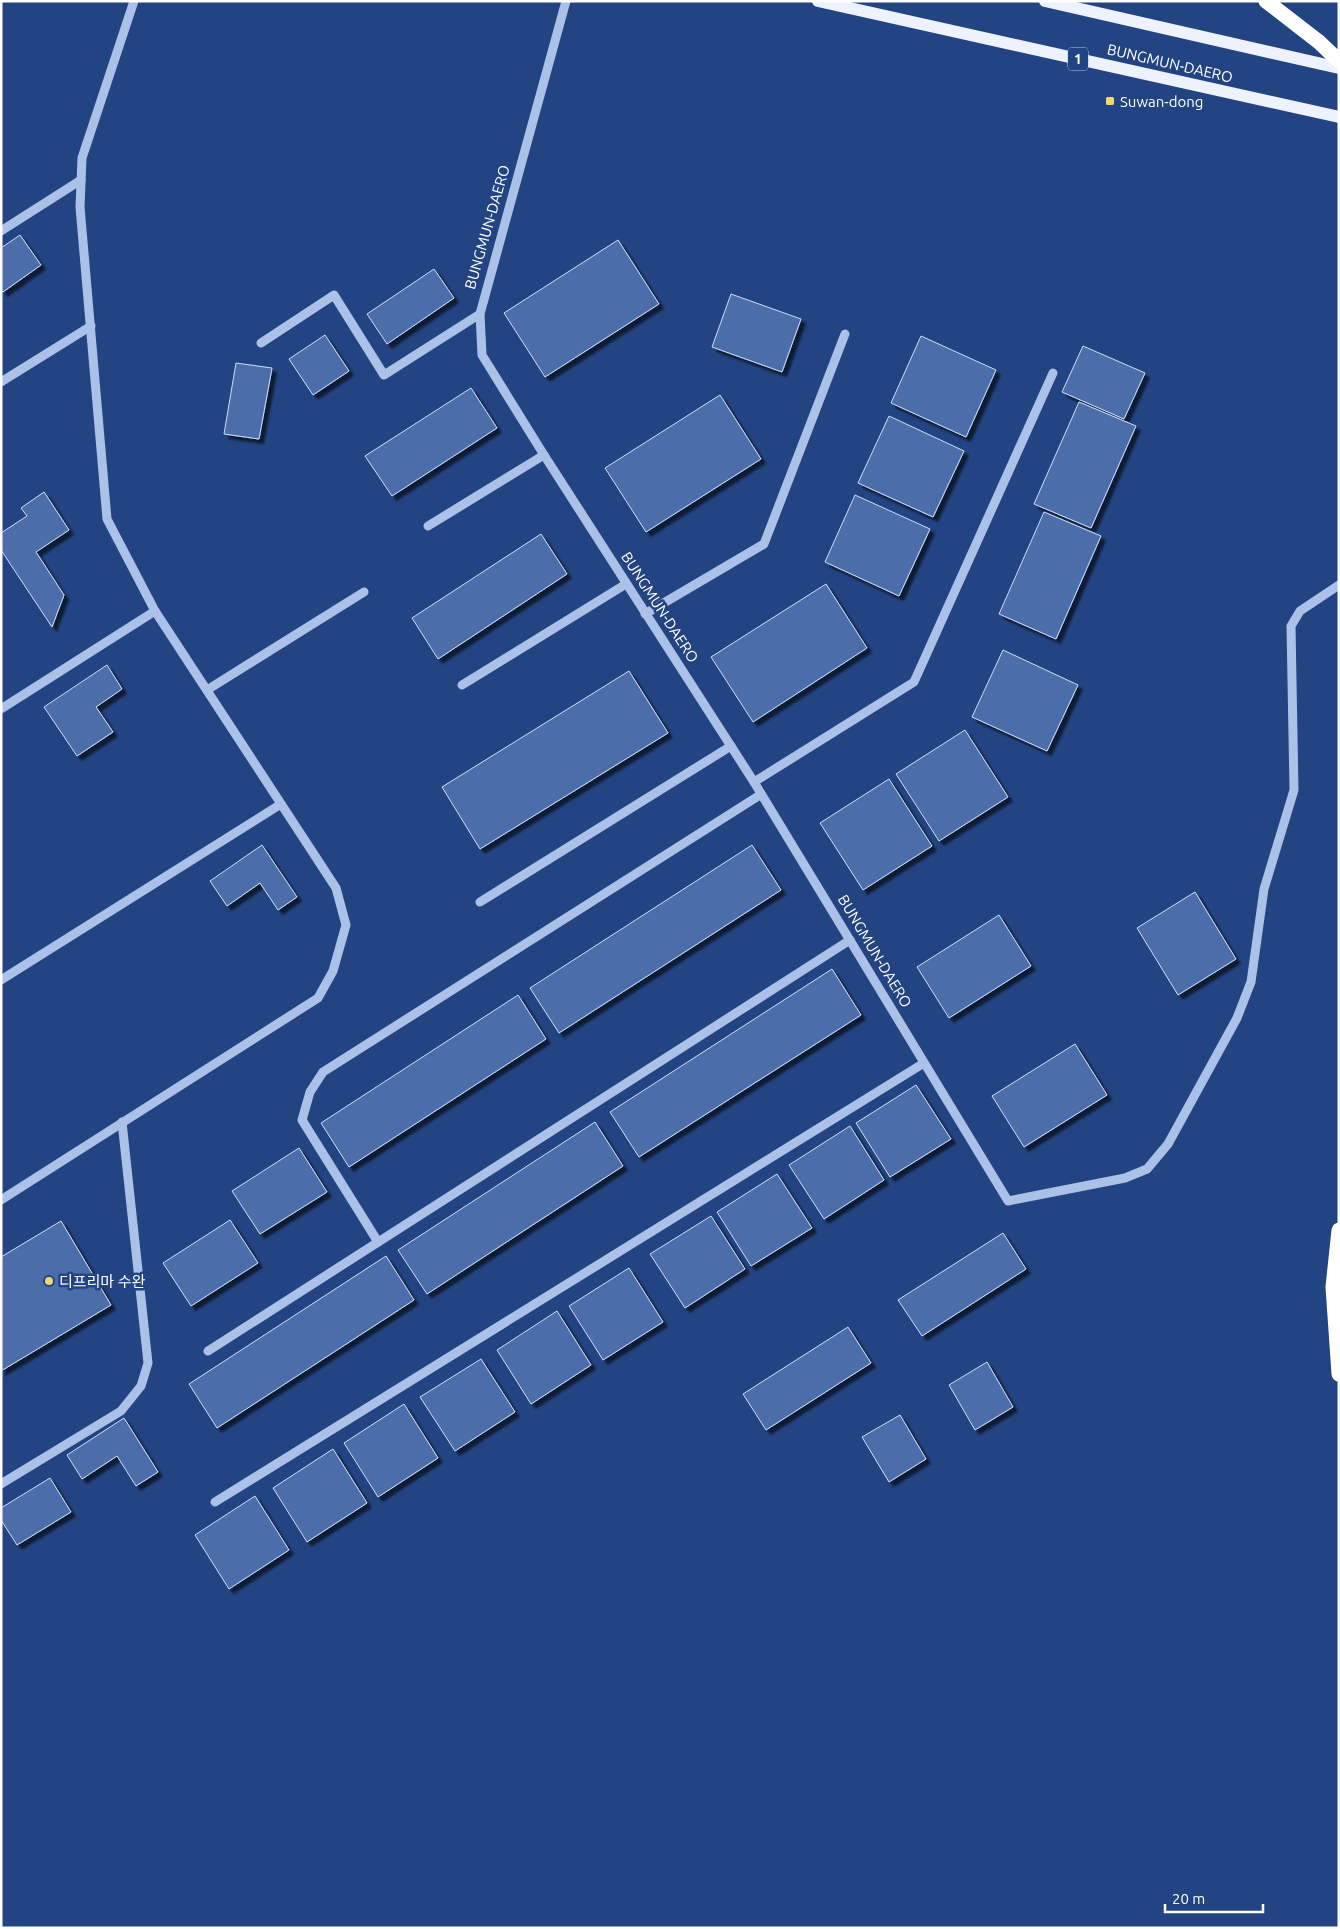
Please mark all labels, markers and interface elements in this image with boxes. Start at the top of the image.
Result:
street label: BUNGMUN-DAERO [1106,40,1234,86]
road number: 1 [1068,48,1088,70]
place label: Suwan-dong [1120,93,1203,110]
marker: Suwan-dong [1104,95,1116,107]
street label: BUNGMUN-DAERO [461,163,513,291]
street label: BUNGMUN-DAERO [618,549,702,665]
street label: BUNGMUN-DAERO [835,892,915,1010]
place label: 디프리마 수완 [59,1273,145,1290]
marker: 디프리마 수완 [43,1275,55,1287]
scale bar [1165,1882,1262,1914]
text: 20 m [1172,1890,1205,1907]

